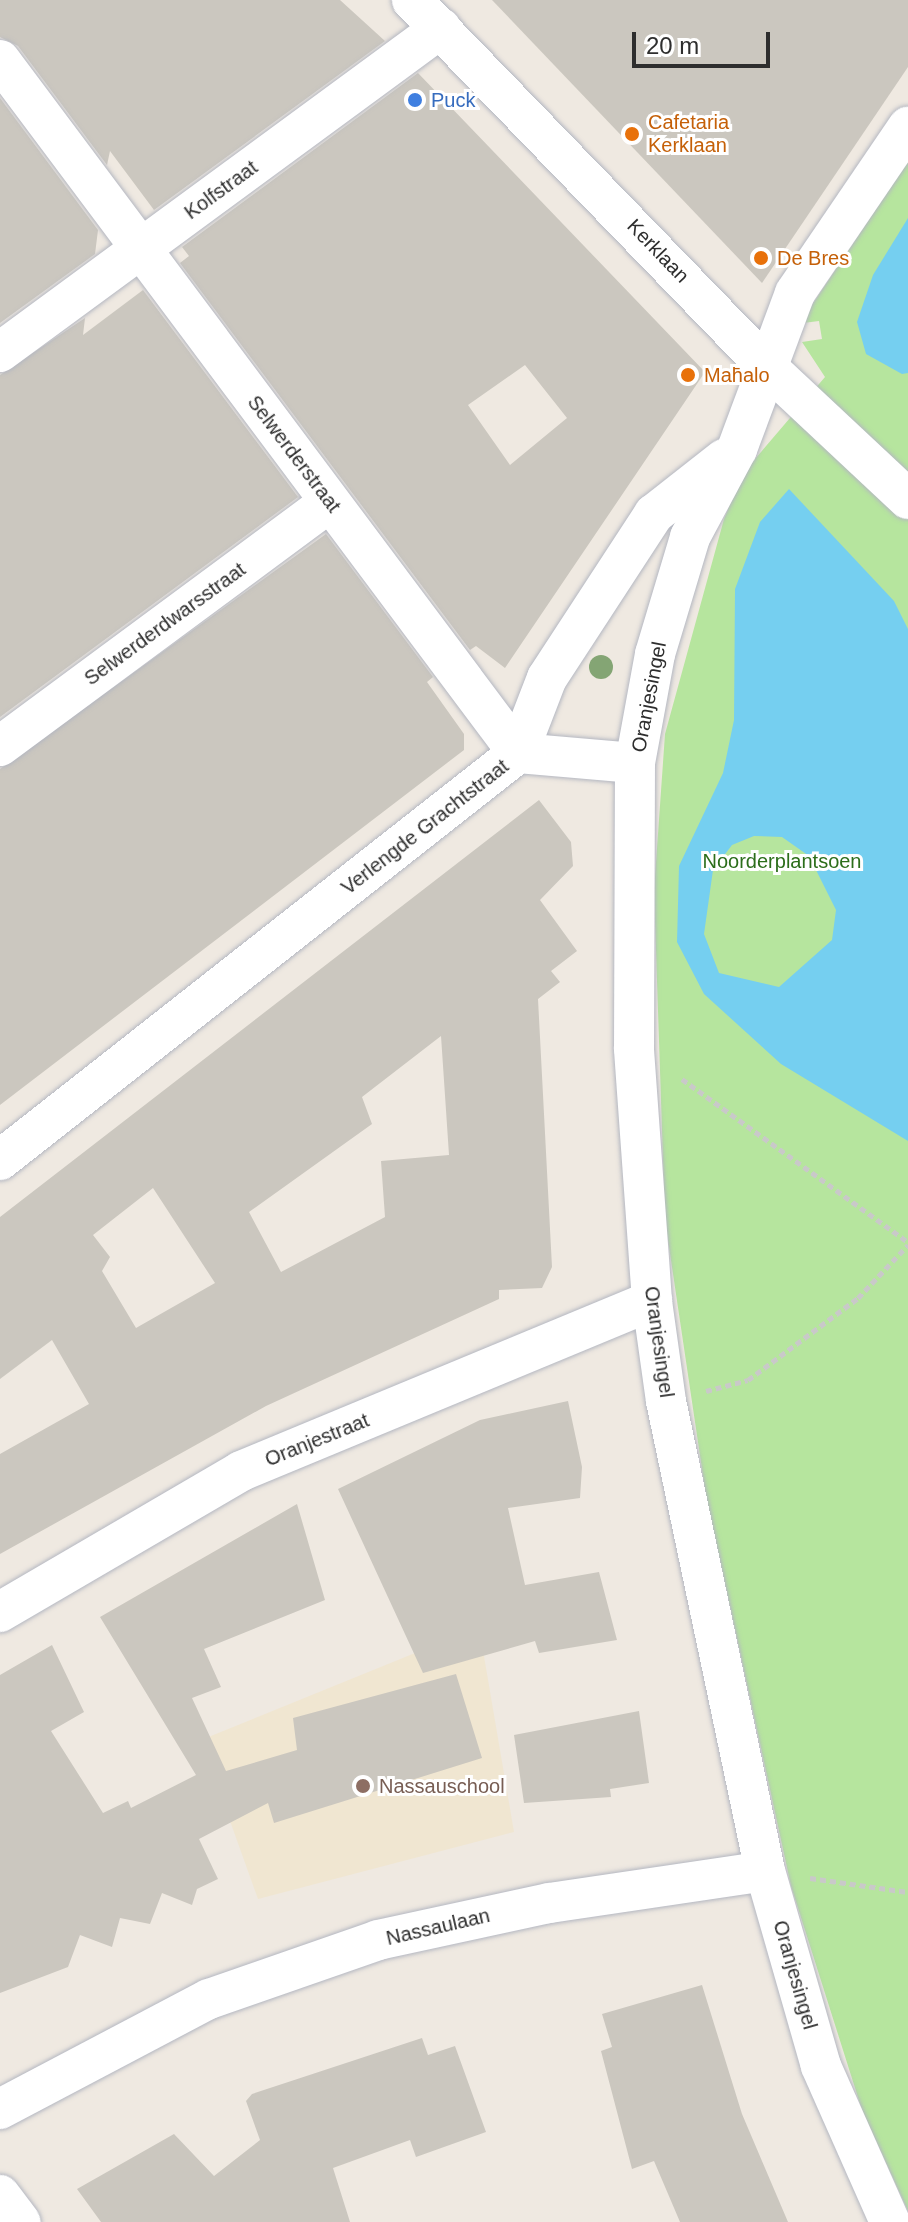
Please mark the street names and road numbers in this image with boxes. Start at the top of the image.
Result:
street label: Kolfstraat [180,155,262,225]
street label: Kerklaan [622,214,694,288]
street label: Selwerderstraat [242,391,346,517]
street label: Selwerderdwarsstraat [80,557,250,691]
street label: Oranjesingel [627,640,671,754]
street label: Verlengde Grachtstraat [337,754,513,900]
street label: Oranjesingel [639,1285,679,1399]
street label: Oranjestraat [261,1408,373,1472]
street label: Nassaulaan [384,1903,492,1951]
street label: Oranjesingel [768,1918,822,2032]

